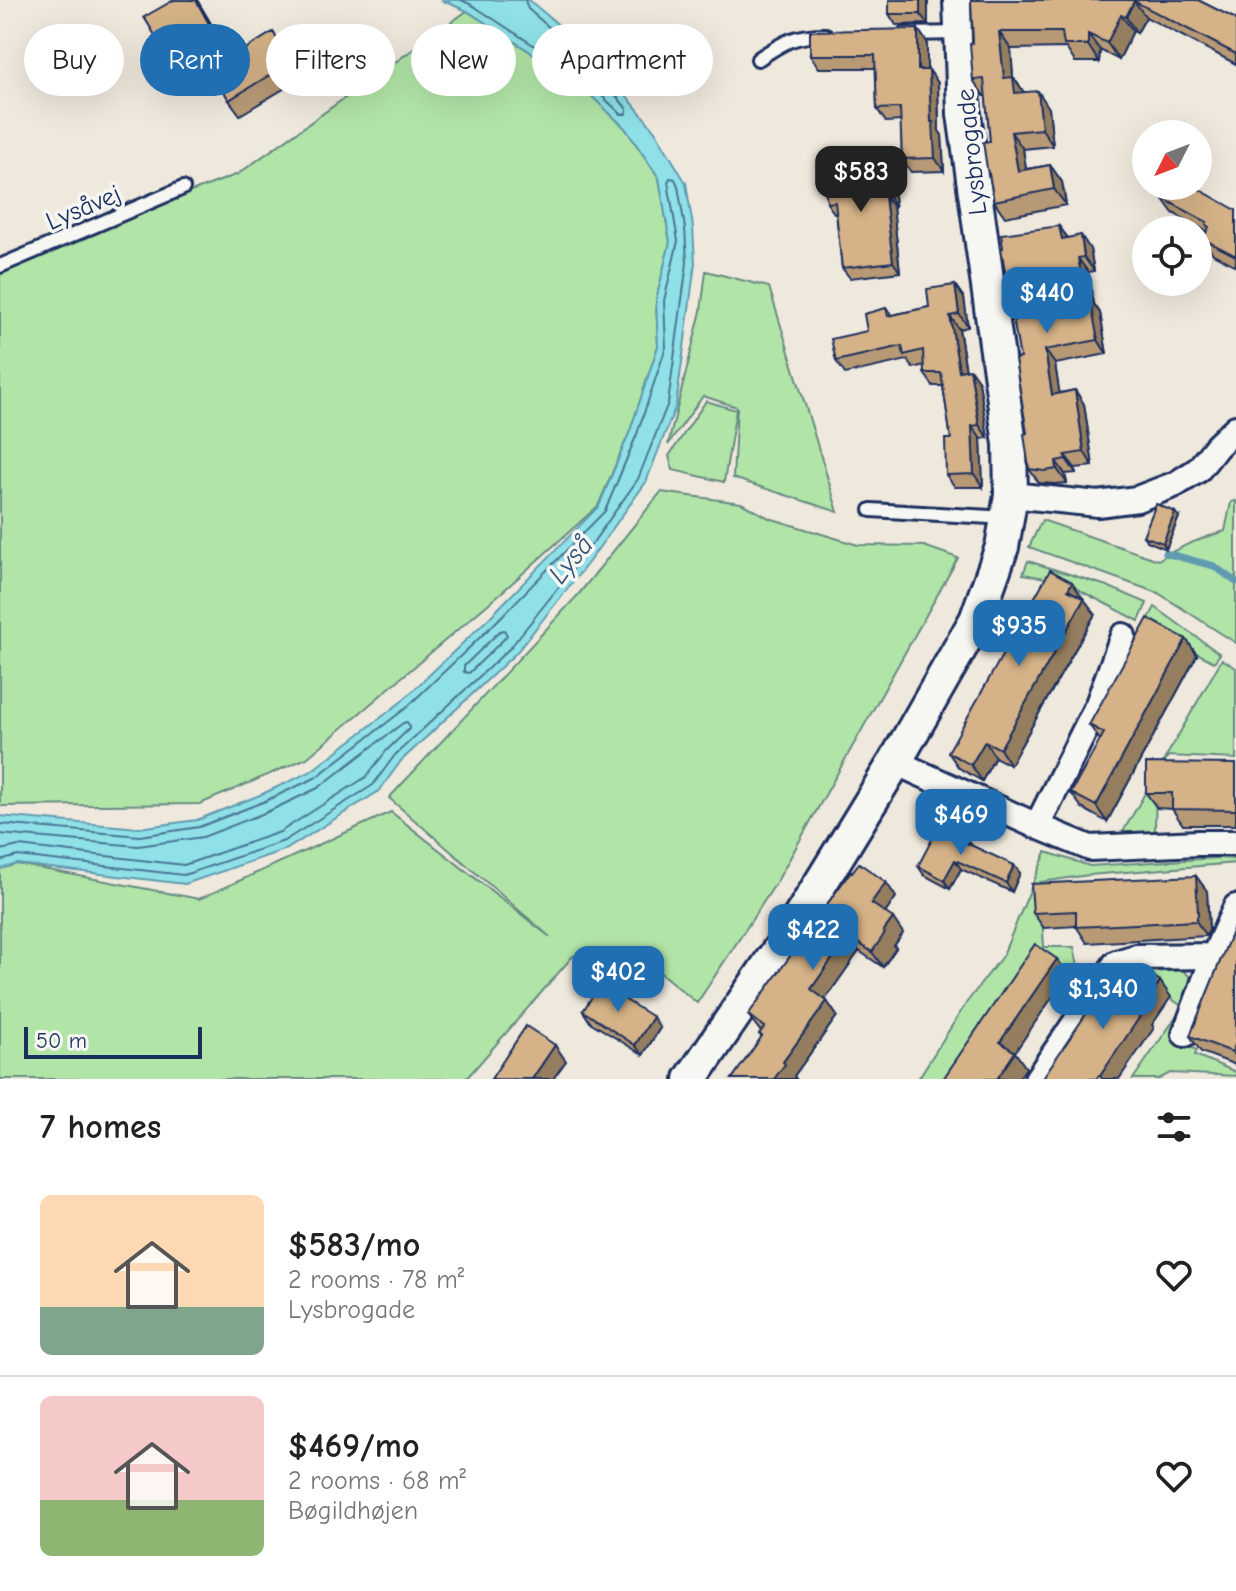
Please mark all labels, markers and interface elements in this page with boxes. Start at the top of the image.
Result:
chip: Buy [24,24,124,96]
chip: Rent [140,24,250,96]
chip: Filters [266,24,395,96]
chip: New [411,24,516,96]
chip: Apartment [532,24,713,96]
street label: Lysbrogade [950,87,994,217]
north arrow [1132,120,1212,200]
map controls [1132,120,1212,296]
pin: $583 [814,146,908,214]
text: $583 [833,157,889,187]
street label: Lysåvej [41,179,125,237]
button: locate [1132,216,1212,296]
pin: $440 [1000,267,1094,335]
text: $440 [1020,278,1074,308]
water label: Lyså [542,529,600,590]
pin: $935 [972,600,1066,668]
text: $935 [991,611,1047,641]
pin: $469 [914,789,1008,857]
text: $469 [933,800,989,830]
pin: $422 [766,904,860,972]
text: $422 [786,915,840,945]
pin: $402 [571,946,665,1014]
text: $402 [590,957,646,987]
pin: $1,340 [1038,963,1168,1031]
text: $1,340 [1068,974,1138,1004]
scale bar [24,1023,202,1059]
text: 50 m [36,1028,87,1054]
icon: filters [1152,1105,1196,1149]
text: 7 homes [40,1107,161,1147]
text: $583/mo [288,1225,420,1265]
icon: home [104,1227,200,1323]
icon: heart [1152,1253,1196,1297]
text: 2 rooms · 78 m² [288,1265,464,1295]
text: Lysbrogade [288,1295,415,1325]
text: $469/mo [288,1426,420,1466]
icon: home [104,1428,200,1524]
icon: heart [1152,1454,1196,1498]
text: 2 rooms · 68 m² [288,1466,466,1496]
text: Bøgildhøjen [288,1496,418,1526]

